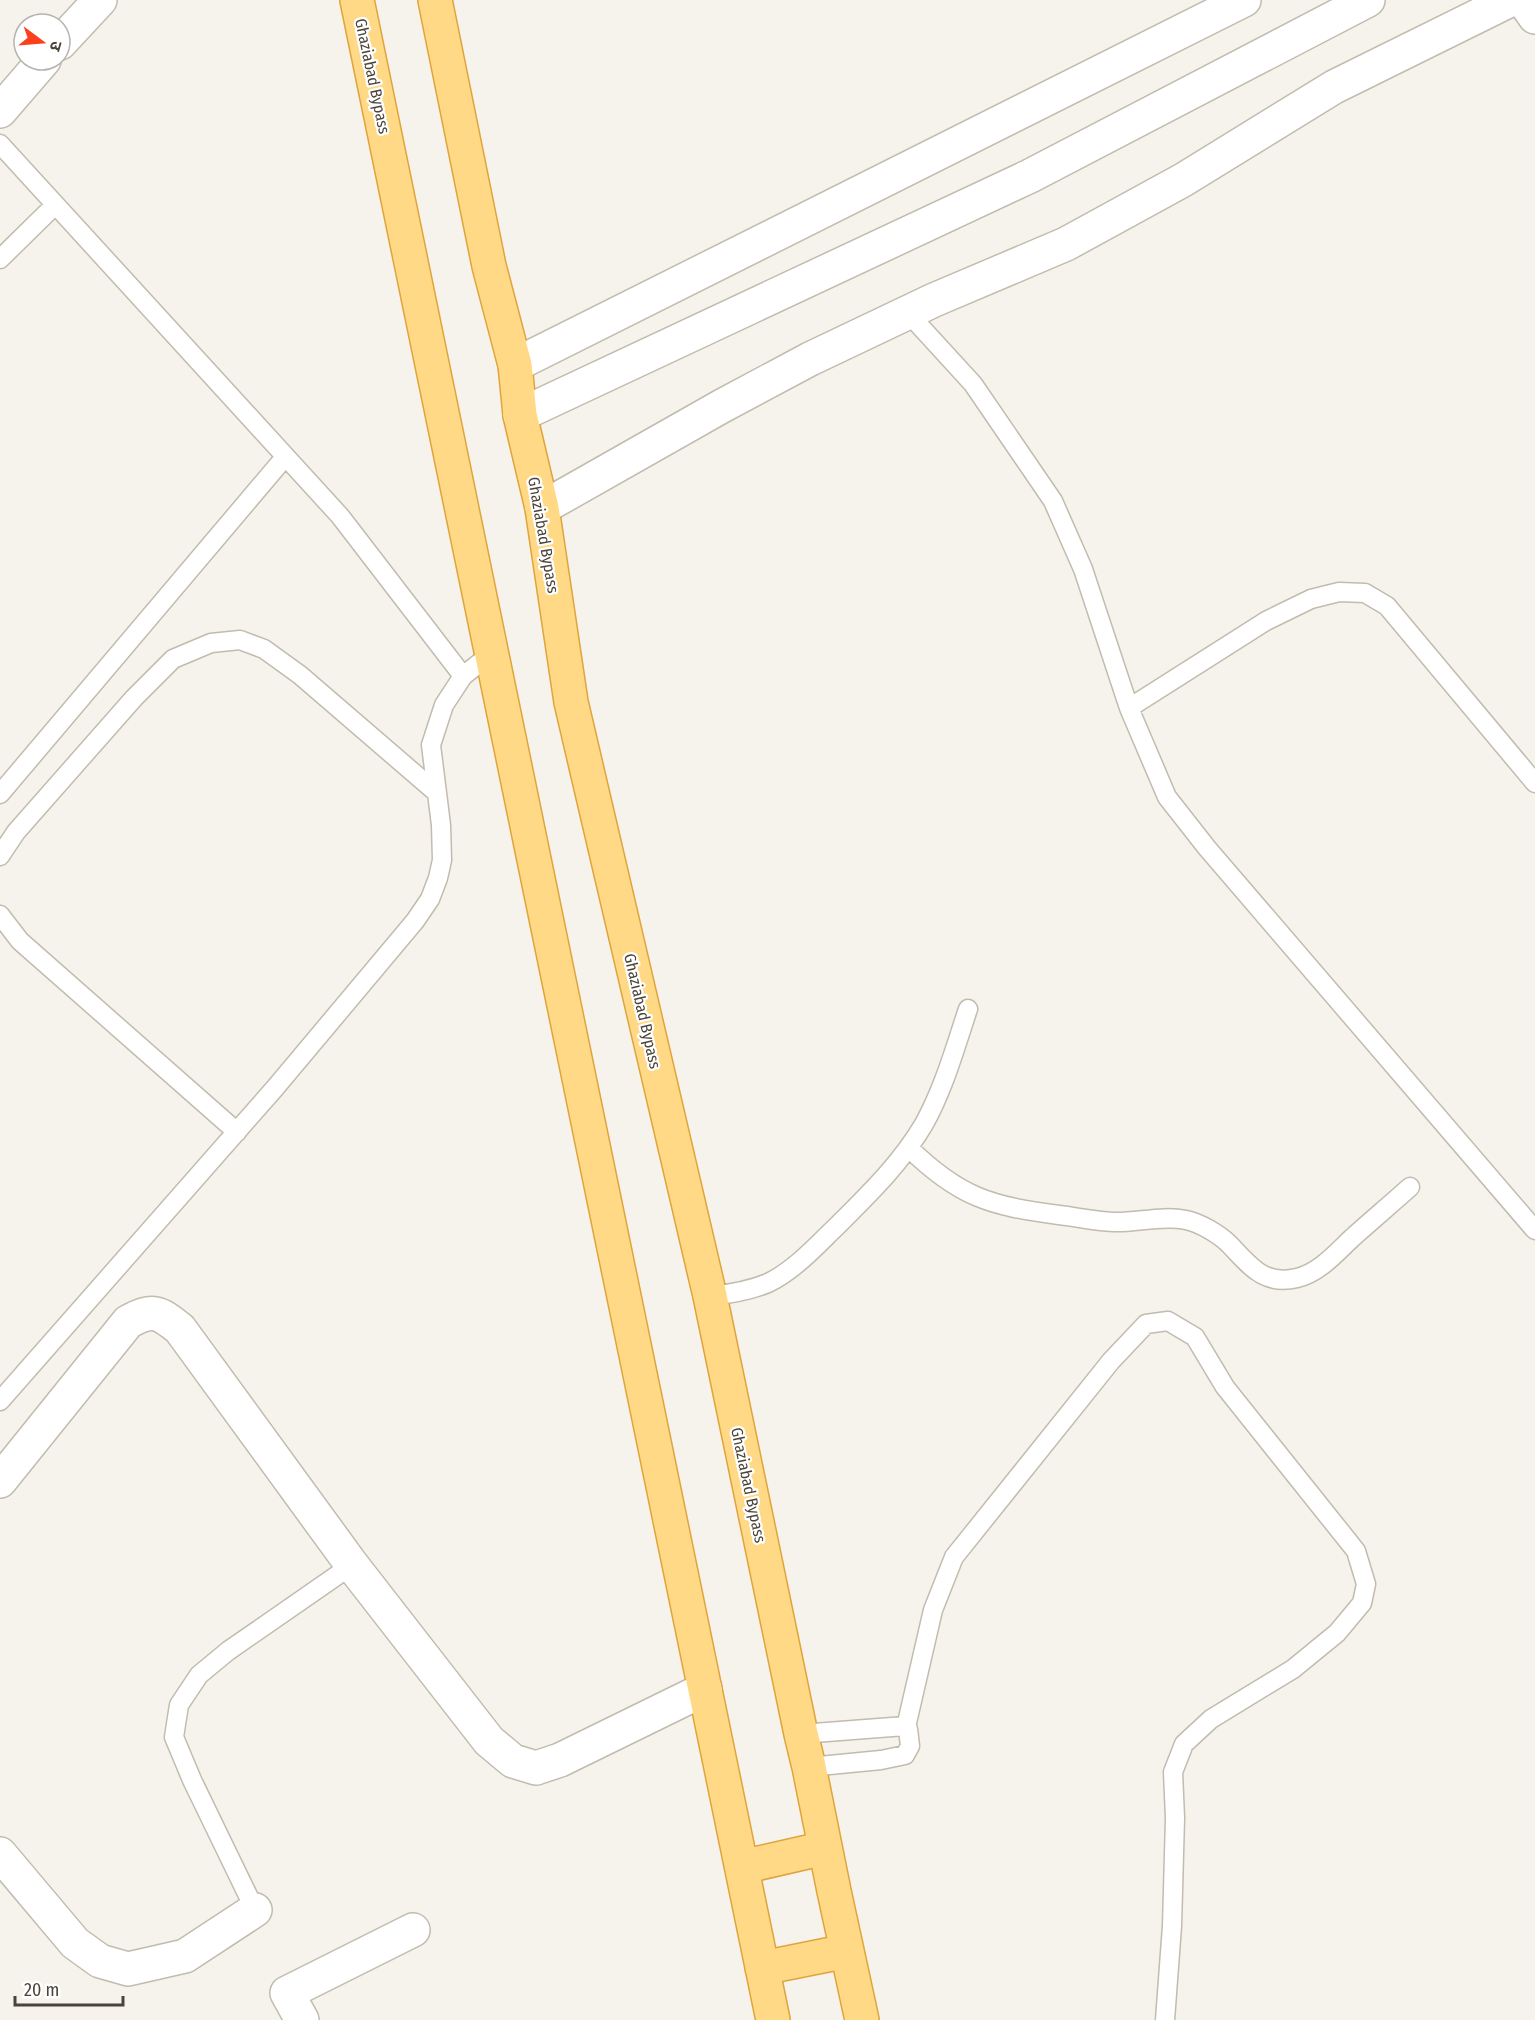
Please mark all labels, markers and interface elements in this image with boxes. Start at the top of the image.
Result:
north arrow [12,12,72,72]
street label: Ghaziabad Bypass [351,17,394,136]
text: उ [45,39,66,54]
street label: Ghaziabad Bypass [524,475,563,595]
street label: Ghaziabad Bypass [620,952,665,1071]
street label: Ghaziabad Bypass [727,1426,770,1545]
scale bar [15,1969,123,2007]
text: 20 m [24,1979,59,2001]

